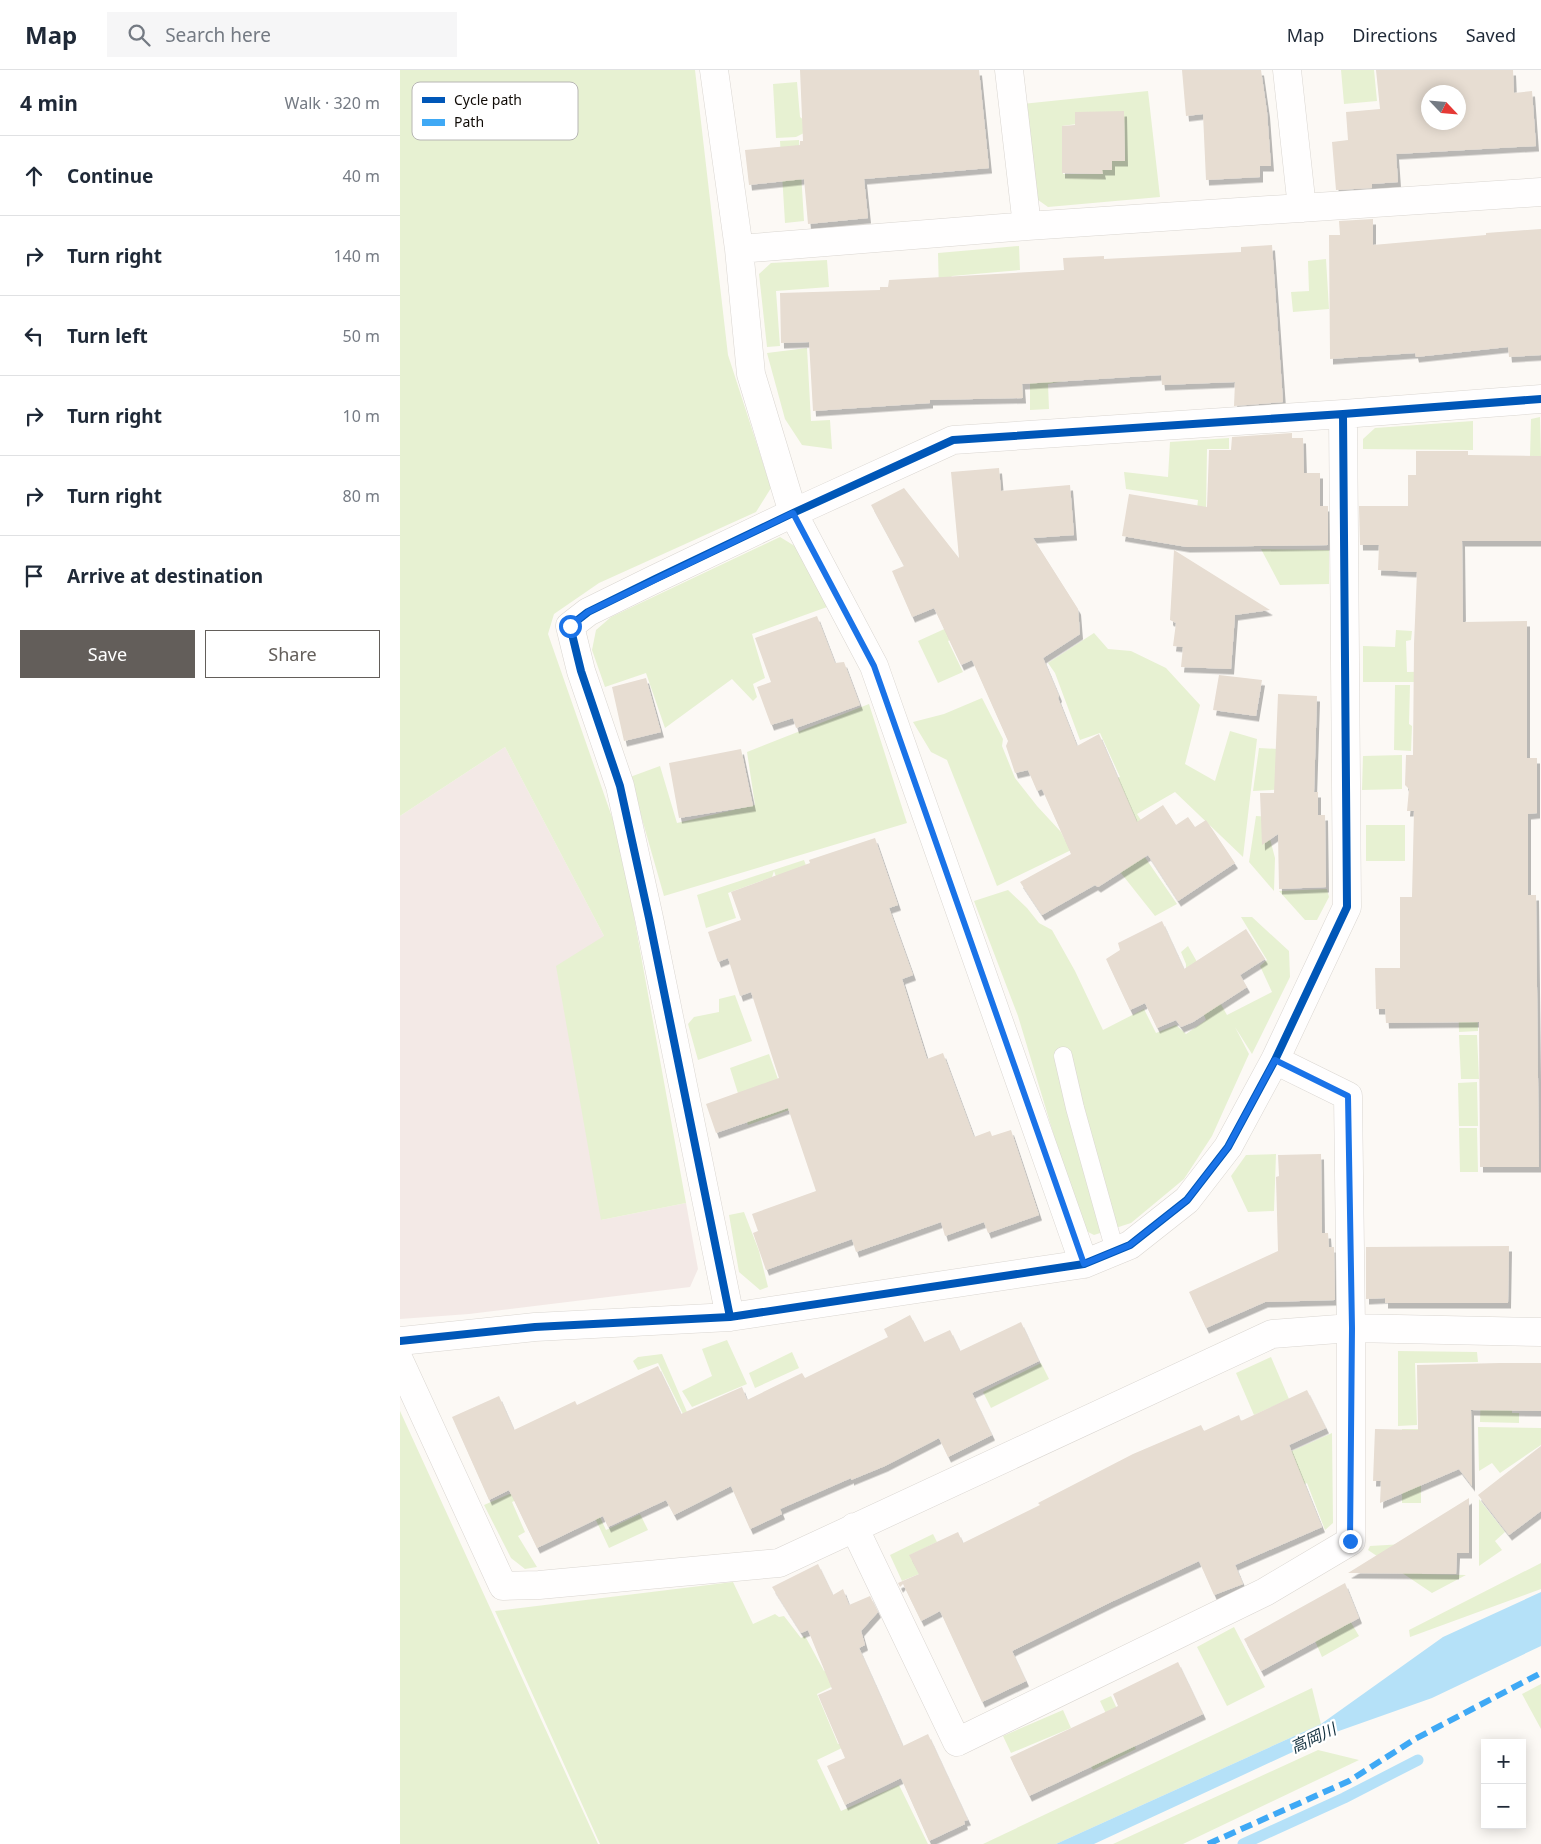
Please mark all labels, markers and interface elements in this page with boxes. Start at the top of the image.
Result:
search box [107,12,457,57]
text: Map [25,18,77,51]
icon: search [125,21,153,49]
text: Search here [165,22,271,48]
text: Map [1287,23,1324,47]
text: Directions [1352,23,1438,47]
text: Saved [1466,23,1516,47]
legend [412,82,578,140]
north arrow [1421,85,1466,130]
text: 4 min [20,89,78,117]
text: Cycle path [454,90,522,109]
text: Walk · 320 m [285,92,380,114]
text: Path [454,112,484,131]
icon: ahead [20,162,48,190]
text: Continue [67,163,153,189]
text: 40 m [343,165,380,187]
icon: right [20,242,48,270]
text: Turn right [67,243,162,269]
text: 140 m [333,245,380,267]
icon: left [20,322,48,350]
text: Turn left [67,323,148,349]
text: 50 m [343,325,380,347]
icon: right [20,402,48,430]
text: Turn right [67,403,162,429]
text: 10 m [343,405,380,427]
icon: right [20,482,48,510]
text: Turn right [67,483,162,509]
text: 80 m [343,485,380,507]
icon: arrive [20,562,48,590]
text: Arrive at destination [67,563,263,589]
route start [559,615,582,638]
button: Save [20,630,195,678]
button: Share [205,630,380,678]
route end [1339,1530,1362,1553]
water label: 高岡川 [1287,1717,1341,1758]
map controls [1481,1739,1526,1829]
button: + [1481,1739,1526,1784]
button: − [1481,1784,1526,1829]

